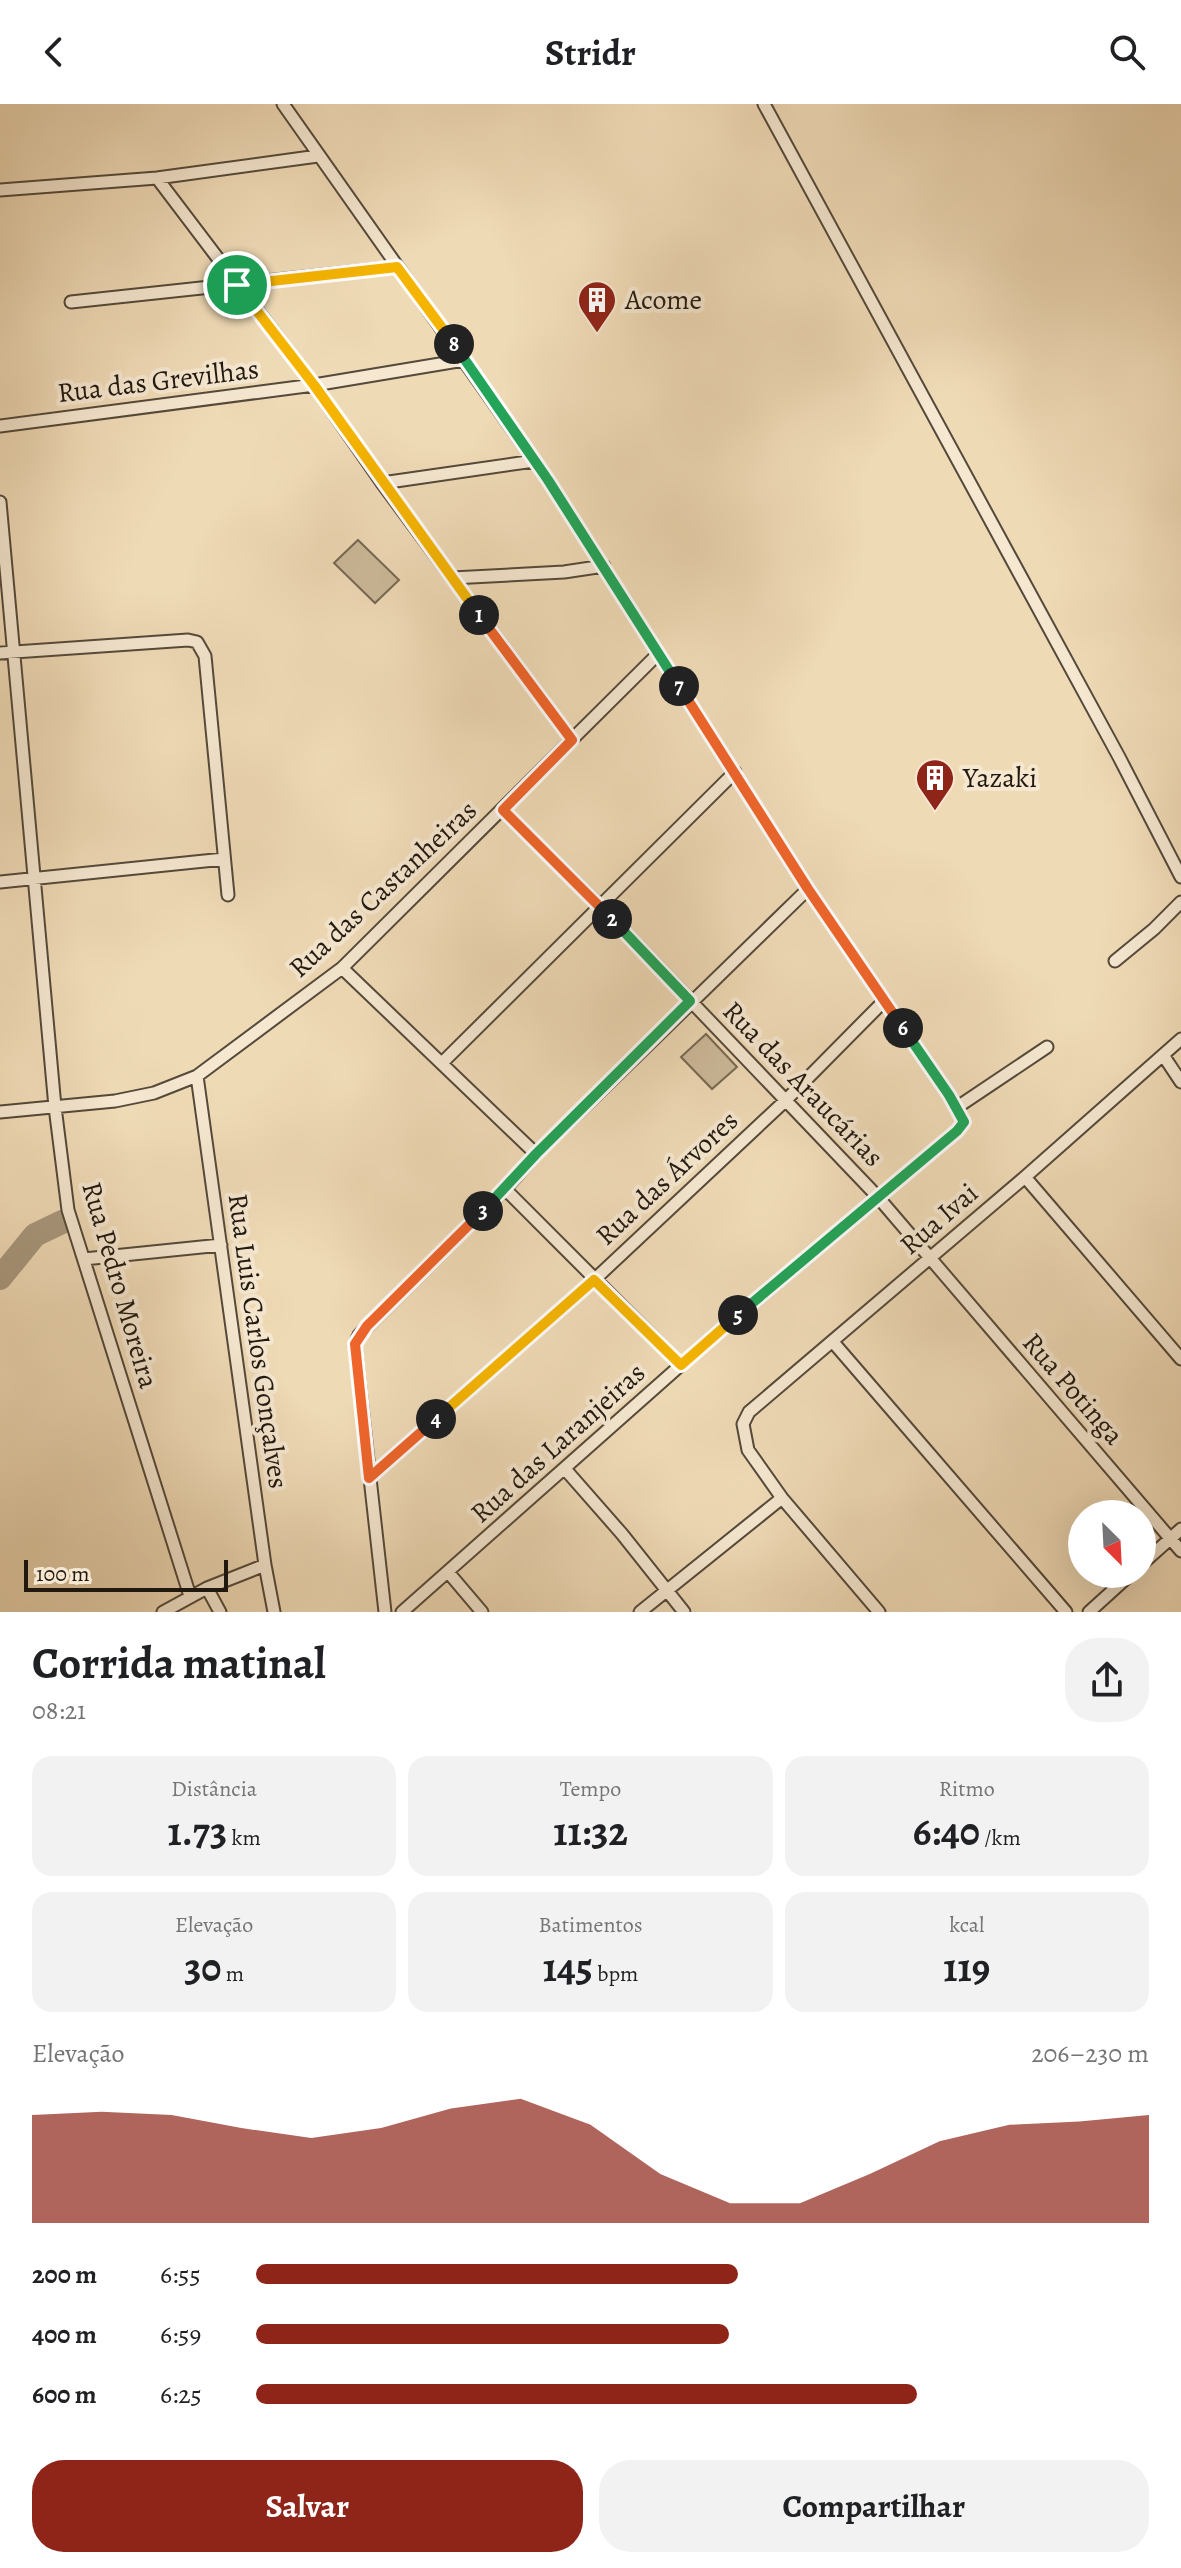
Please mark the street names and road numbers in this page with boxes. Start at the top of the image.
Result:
street label: Rua das Grevilhas [55,350,261,412]
street label: Rua das Castanheiras [281,792,485,986]
street label: Rua das Araucárias [714,993,892,1175]
street label: Rua das Árvores [587,1102,747,1254]
street label: Rua Ivai [892,1174,986,1264]
street label: Rua Pedro Moreira [72,1177,168,1393]
street label: Rua Luis Carlos Gonçalves [218,1191,298,1491]
street label: Rua Potinga [1014,1325,1132,1453]
street label: Rua das Laranjeiras [462,1354,654,1532]

